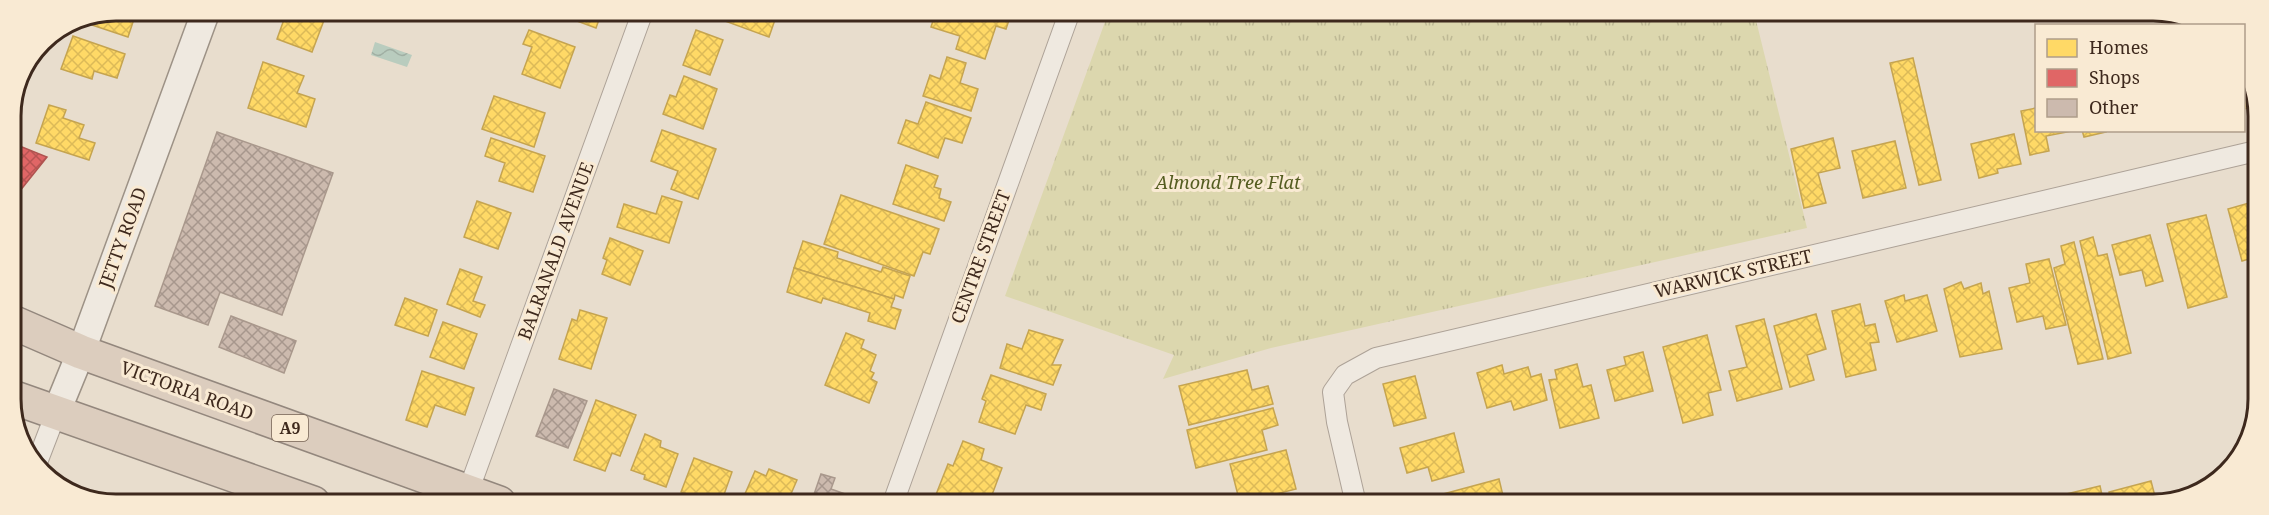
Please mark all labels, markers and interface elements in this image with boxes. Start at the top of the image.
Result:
legend [2035,24,2245,132]
text: Homes [2089,35,2148,59]
text: Shops [2089,65,2140,89]
text: Other [2089,95,2139,119]
street label: BALRANALD AVENUE [512,158,598,343]
park label: Almond Tree Flat [1153,170,1301,194]
street label: JETTY ROAD [92,184,151,292]
street label: CENTRE STREET [945,187,1015,327]
street label: WARWICK STREET [1652,243,1814,303]
street label: VICTORIA ROAD [118,355,257,425]
road number: A9 [272,415,308,441]

